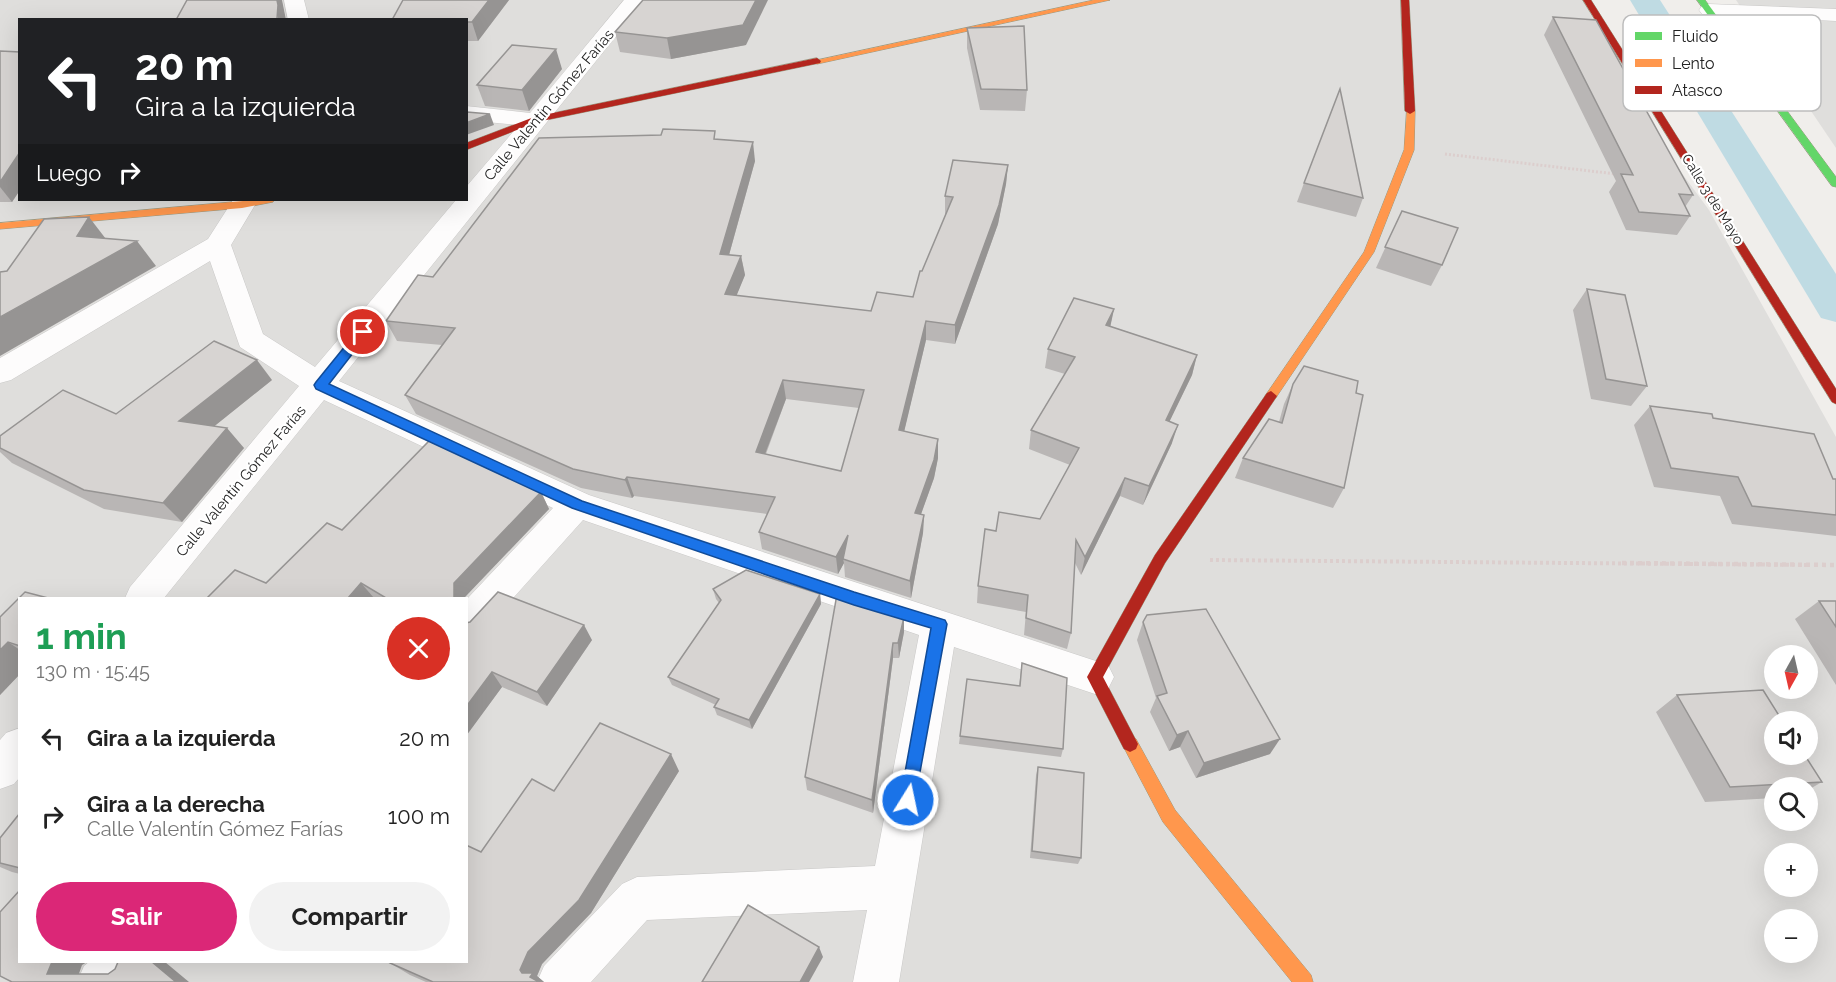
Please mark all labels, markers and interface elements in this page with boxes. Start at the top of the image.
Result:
legend [1623,15,1821,111]
street label: Calle Valentín Gómez Farías [480,26,618,184]
text: Fluido [1672,27,1718,46]
text: 20 m [135,41,234,90]
icon: left [36,42,114,120]
text: Lento [1672,54,1715,73]
text: Atasco [1672,81,1723,100]
text: Gira a la izquierda [135,91,356,122]
street label: Calle 3 de Mayo [1679,151,1747,247]
icon: right [113,156,146,189]
text: Luego [36,160,101,186]
pin [337,306,388,357]
icon: arrive [346,315,379,348]
street label: Calle Valentín Gómez Farías [172,402,310,560]
text: 1 min [36,615,127,657]
button: close [387,617,450,680]
north arrow [1764,645,1818,699]
map controls [1764,645,1818,963]
text: 130 m · 15:45 [36,659,150,683]
button: sound [1764,711,1818,765]
icon: left [36,722,69,755]
text: Gira a la izquierda [87,725,276,751]
text: 20 m [399,725,450,751]
position arrow [876,768,940,832]
button: search [1764,777,1818,831]
text: Gira a la derecha [87,791,265,817]
icon: right [36,800,69,833]
text: 100 m [388,803,450,829]
text: Calle Valentín Gómez Farías [87,817,343,841]
button: + [1764,843,1818,897]
button: Salir [36,882,237,951]
button: Compartir [249,882,450,951]
button: − [1764,909,1818,963]

